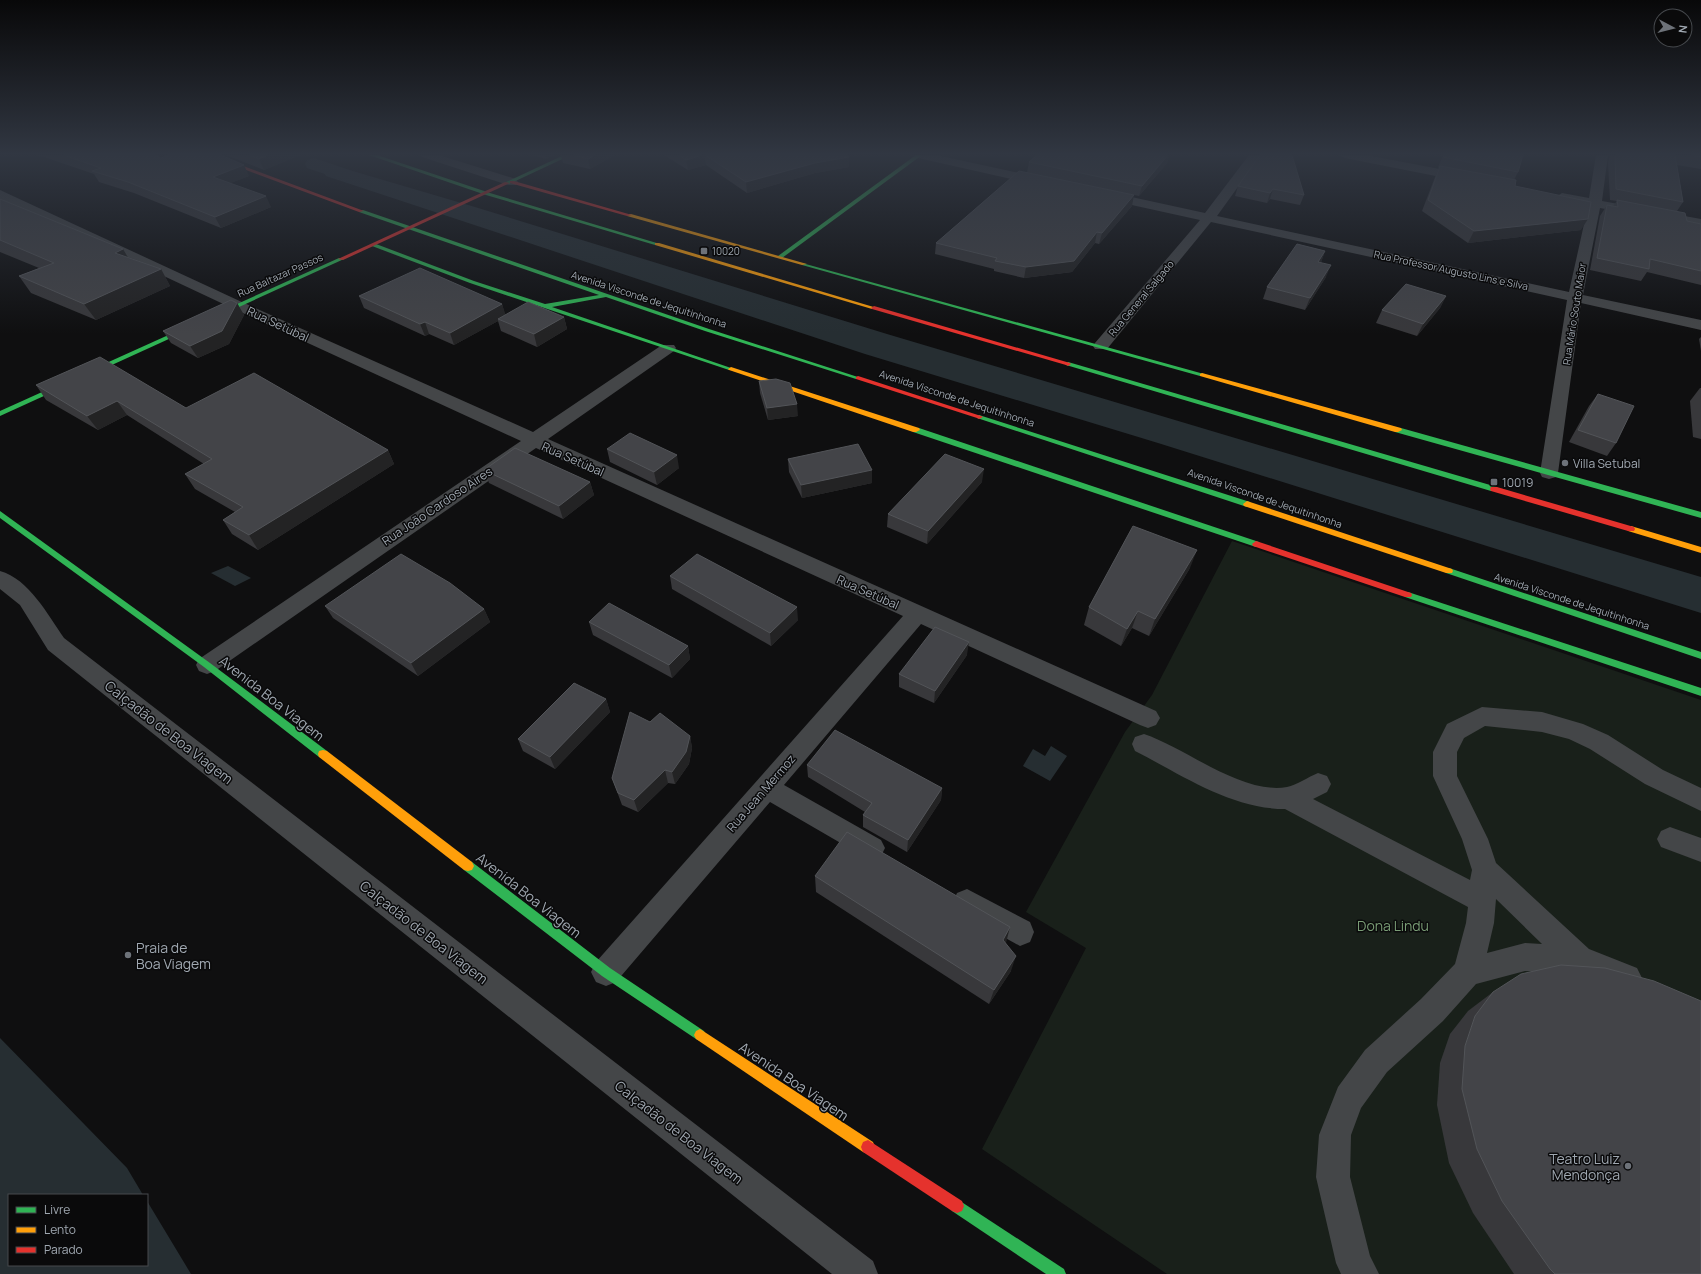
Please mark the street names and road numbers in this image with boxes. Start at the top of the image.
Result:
street label: Rua Professor Augusto Lins e Silva [1373,247,1529,293]
street label: Rua Baltazar Passos [235,250,325,300]
street label: Rua General Salgado [1105,257,1177,339]
street label: Rua Mário Souto Maior [1559,262,1589,366]
street label: Avenida Visconde de Jequitinhonha [569,267,729,331]
street label: Rua Setúbal [244,302,312,346]
street label: Avenida Visconde de Jequitinhonha [877,366,1037,430]
street label: Rua Setúbal [539,438,607,480]
street label: Rua João Cardoso Aires [378,463,496,549]
street label: Avenida Visconde de Jequitinhonha [1186,465,1344,531]
street label: Avenida Visconde de Jequitinhonha [1492,569,1652,633]
street label: Rua Setúbal [834,571,902,613]
street label: Avenida Boa Viagem [216,651,329,745]
street label: Calçadão de Boa Viagem [101,676,237,788]
street label: Rua Jean Mermoz [723,751,799,835]
street label: Avenida Boa Viagem [473,848,586,942]
street label: Calçadão de Boa Viagem [356,876,492,988]
street label: Avenida Boa Viagem [735,1037,853,1125]
street label: Calçadão de Boa Viagem [611,1076,747,1188]

